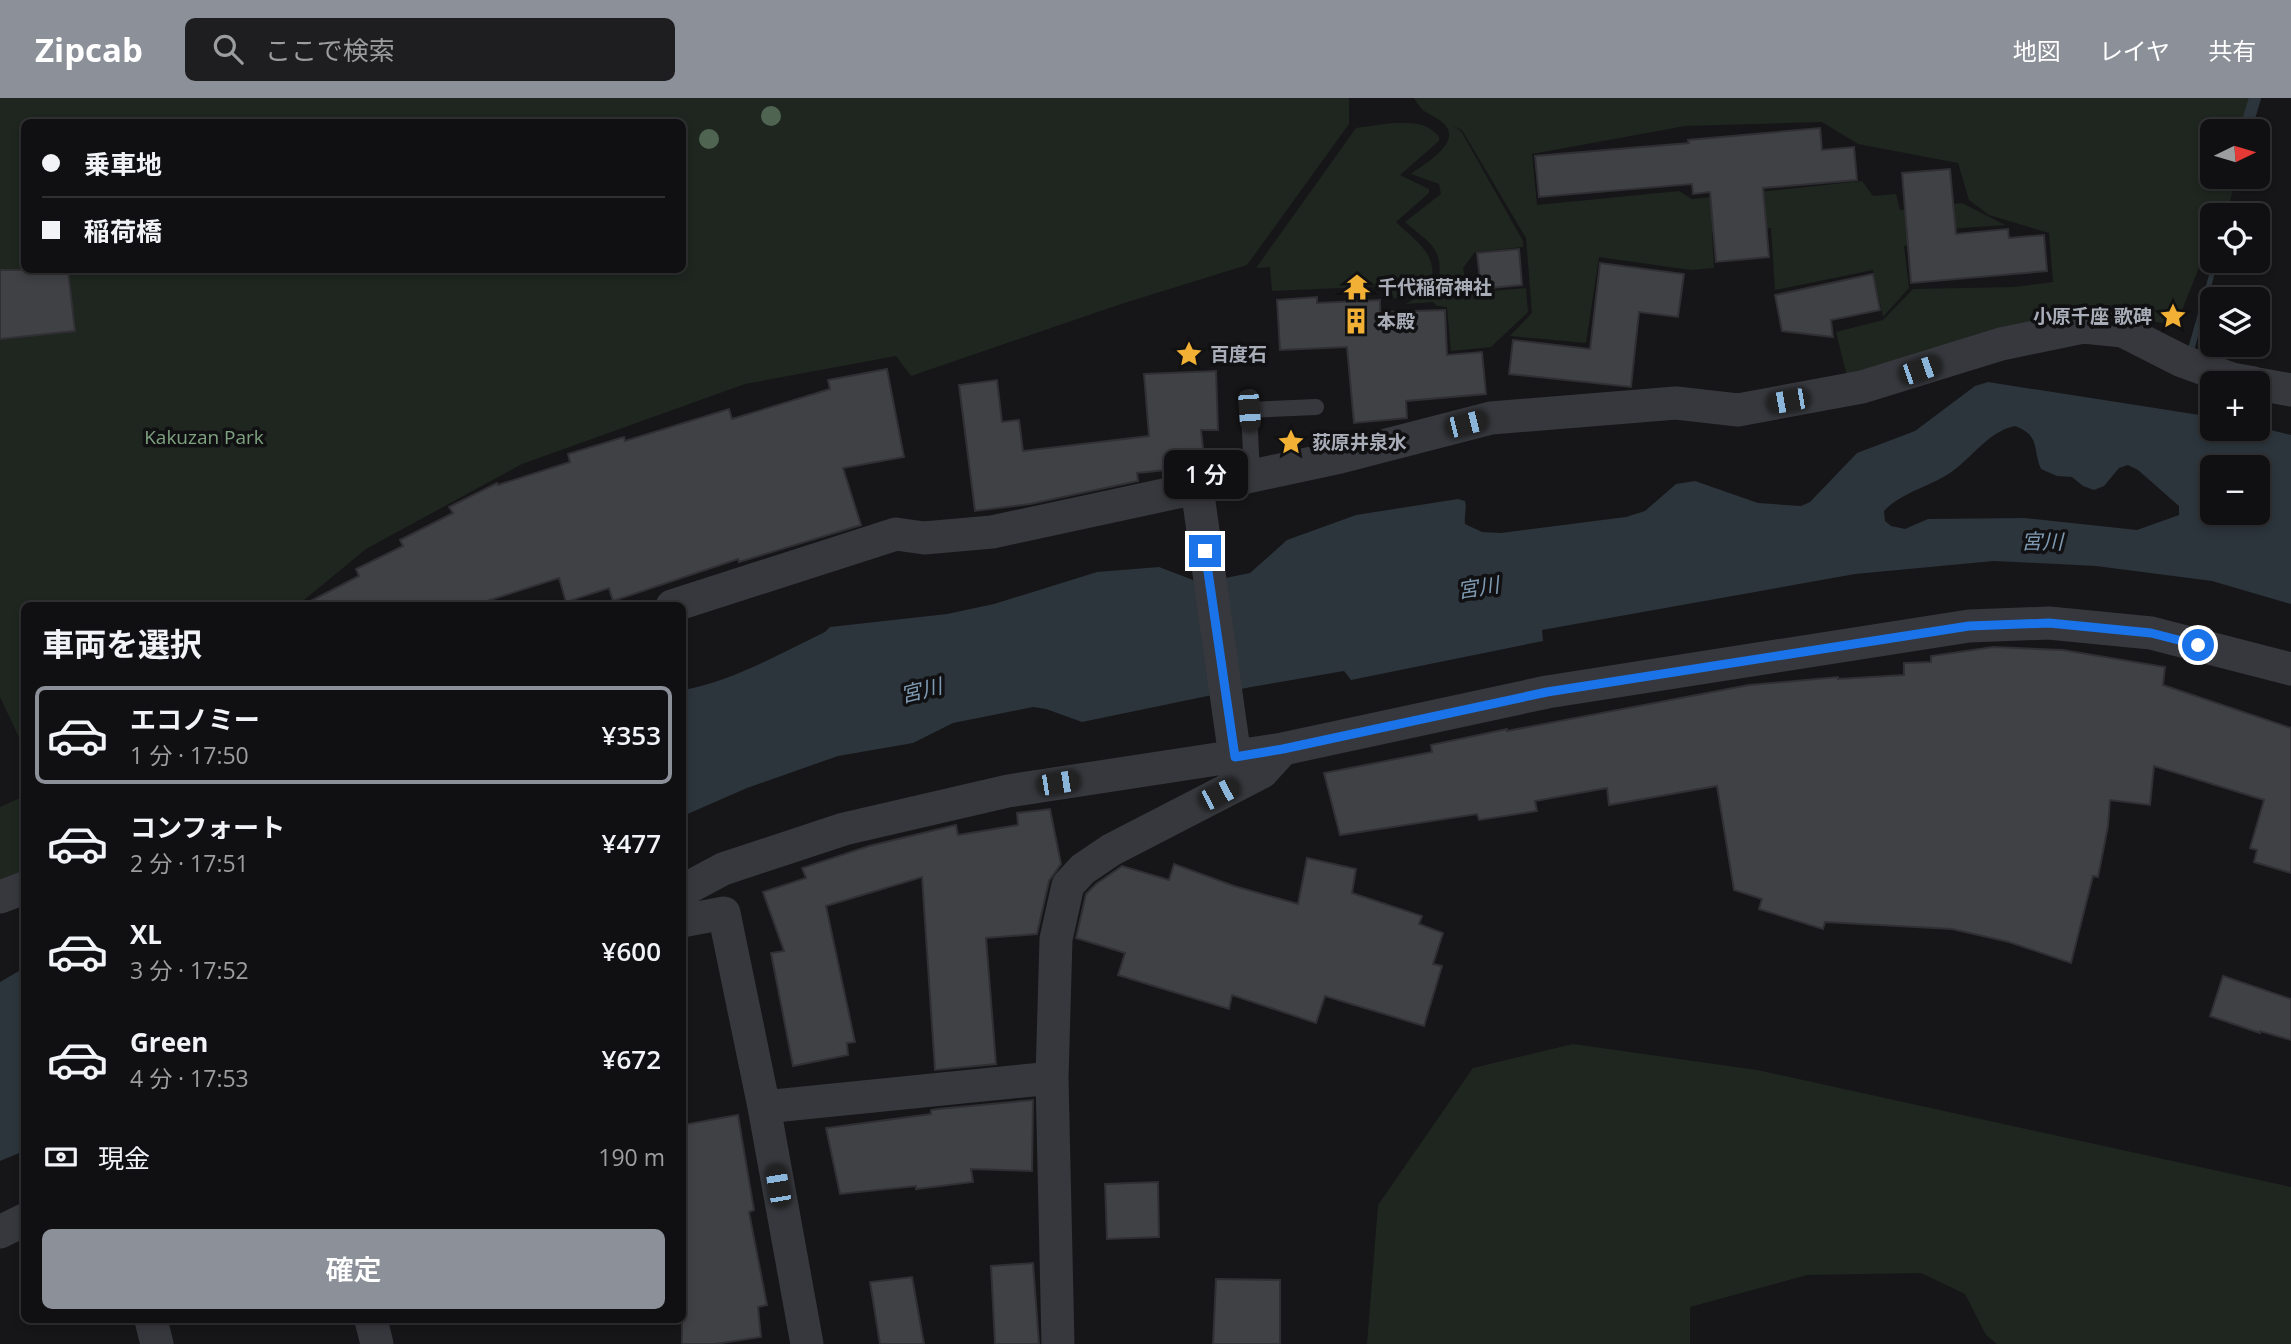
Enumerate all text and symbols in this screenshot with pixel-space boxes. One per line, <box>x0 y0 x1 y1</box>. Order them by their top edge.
search box <box>185 18 675 81</box>
text: Zipcab <box>35 27 143 72</box>
icon: search <box>209 30 247 68</box>
text: ここで検索 <box>265 32 395 68</box>
text: 地図 <box>2013 34 2061 67</box>
text: レイヤ <box>2099 34 2170 67</box>
text: 共有 <box>2208 34 2256 67</box>
north arrow <box>2200 119 2270 189</box>
map controls <box>2200 119 2270 525</box>
text: 乗車地 <box>84 146 162 182</box>
button: locate <box>2200 203 2270 273</box>
text: 稲荷橋 <box>84 213 162 249</box>
temple icon: 千代稲荷神社 <box>1342 272 1372 302</box>
place label: 千代稲荷神社 <box>1378 274 1492 300</box>
button: layers <box>2200 287 2270 357</box>
place icon: 小原千座 歌碑 <box>2158 301 2188 331</box>
place label: 小原千座 歌碑 <box>2033 303 2152 329</box>
building icon: 本殿 <box>1341 306 1371 336</box>
place label: 本殿 <box>1377 308 1415 334</box>
place icon: 百度石 <box>1174 339 1204 369</box>
place label: 百度石 <box>1210 341 1267 367</box>
car <box>1897 353 1944 387</box>
button: + <box>2200 371 2270 441</box>
car <box>1766 387 1811 415</box>
car <box>1238 388 1261 432</box>
car <box>1444 409 1489 439</box>
park label: Kakuzan Park <box>144 424 264 450</box>
place icon: 荻原井泉水 <box>1276 427 1306 457</box>
place label: 荻原井泉水 <box>1312 429 1407 455</box>
callout: 1 分 <box>1163 449 1247 498</box>
button: − <box>2200 455 2270 525</box>
text: 1 分 <box>1185 458 1227 490</box>
water label: 宮川 <box>2021 527 2065 555</box>
route end <box>1189 535 1221 567</box>
water label: 宮川 <box>1455 570 1503 604</box>
text: 車両を選択 <box>42 622 202 665</box>
route start <box>2182 629 2214 661</box>
water label: 宮川 <box>897 671 947 709</box>
text: エコノミー <box>130 701 260 737</box>
icon: car <box>46 704 109 767</box>
text: ¥353 <box>602 717 661 753</box>
text: 1 分 · 17:50 <box>130 739 249 771</box>
car <box>1036 769 1081 797</box>
car <box>1196 775 1243 813</box>
text: コンフォート <box>130 809 285 845</box>
icon: car <box>46 812 109 875</box>
text: ¥477 <box>602 825 661 861</box>
text: 2 分 · 17:51 <box>130 847 249 879</box>
text: XL <box>130 916 162 952</box>
icon: car <box>46 920 109 983</box>
text: ¥600 <box>602 933 661 969</box>
text: 3 分 · 17:52 <box>130 954 249 986</box>
text: Green <box>130 1024 208 1060</box>
icon: car <box>46 1028 109 1091</box>
text: ¥672 <box>602 1041 661 1077</box>
text: 4 分 · 17:53 <box>130 1062 249 1094</box>
icon: cash <box>42 1138 80 1176</box>
text: 現金 <box>98 1140 150 1176</box>
text: 190 m <box>598 1141 665 1173</box>
car <box>765 1163 792 1209</box>
button: 確定 <box>42 1229 665 1309</box>

